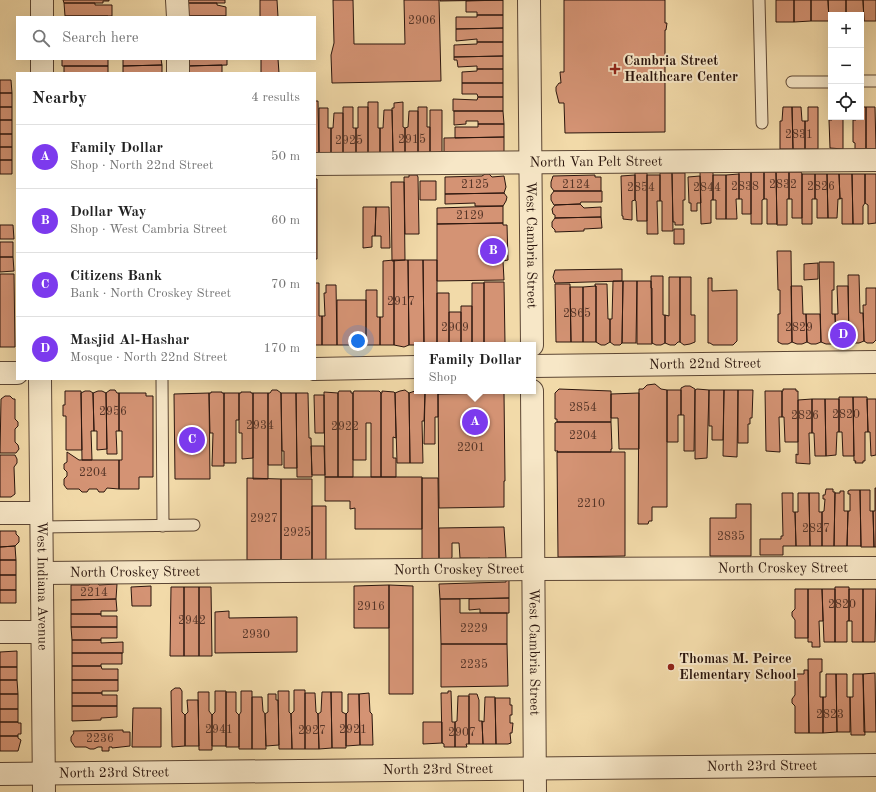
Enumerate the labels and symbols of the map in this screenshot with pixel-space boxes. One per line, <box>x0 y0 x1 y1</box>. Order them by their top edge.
house number: 2906 <box>408 15 436 27</box>
place label: Cambria Street Healthcare Center <box>624 54 738 84</box>
marker: Cambria Street Healthcare Center <box>609 63 621 75</box>
house number: 2831 <box>785 129 813 141</box>
house number: 2915 <box>398 133 426 146</box>
house number: 2925 <box>335 134 363 147</box>
street label: North Van Pelt Street <box>529 155 663 169</box>
house number: 2125 <box>461 178 489 191</box>
house number: 2124 <box>562 179 590 191</box>
house number: 2832 <box>769 179 797 191</box>
street label: West Cambria Street <box>524 181 539 309</box>
house number: 2854 <box>627 181 655 194</box>
house number: 2838 <box>731 181 759 193</box>
house number: 2826 <box>807 181 835 193</box>
house number: 2844 <box>693 182 721 194</box>
house number: 2129 <box>456 210 484 222</box>
pin: B <box>480 236 506 266</box>
house number: 2917 <box>387 296 415 308</box>
house number: 2865 <box>563 307 591 320</box>
pin: D <box>830 320 856 350</box>
house number: 2909 <box>441 322 469 334</box>
house number: 2829 <box>785 322 813 334</box>
your location <box>348 331 368 351</box>
street label: North 22nd Street <box>649 356 761 372</box>
house number: 2854 <box>569 401 597 414</box>
house number: 2956 <box>99 405 127 418</box>
pin: A <box>462 407 488 437</box>
house number: 2820 <box>832 409 860 421</box>
house number: 2826 <box>791 410 819 422</box>
house number: 2934 <box>246 420 274 432</box>
house number: 2922 <box>331 421 359 433</box>
pin: C <box>179 425 205 455</box>
house number: 2204 <box>569 430 597 442</box>
house number: 2201 <box>457 442 485 454</box>
house number: 2204 <box>79 467 107 479</box>
house number: 2210 <box>577 498 605 510</box>
house number: 2927 <box>250 513 278 525</box>
street label: West Indiana Avenue <box>34 521 50 651</box>
house number: 2827 <box>802 523 830 535</box>
house number: 2925 <box>283 526 311 539</box>
house number: 2835 <box>717 530 745 543</box>
street label: North Croskey Street <box>718 561 848 575</box>
street label: North Croskey Street <box>394 562 524 577</box>
street label: North Croskey Street <box>70 565 200 580</box>
house number: 2214 <box>80 587 108 599</box>
street label: West Cambria Street <box>526 588 541 716</box>
house number: 2820 <box>828 599 856 611</box>
house number: 2916 <box>357 601 385 613</box>
house number: 2942 <box>178 615 206 627</box>
house number: 2229 <box>460 623 488 635</box>
house number: 2930 <box>242 629 270 641</box>
place label: Thomas M. Peirce Elementary School <box>679 652 796 682</box>
house number: 2235 <box>460 658 488 671</box>
marker: Thomas M. Peirce Elementary School <box>666 662 676 672</box>
house number: 2823 <box>816 709 844 721</box>
house number: 2941 <box>205 724 233 736</box>
house number: 2921 <box>339 724 367 736</box>
house number: 2927 <box>298 725 326 737</box>
house number: 2907 <box>448 727 476 739</box>
house number: 2236 <box>86 733 114 745</box>
street label: North 23rd Street <box>707 759 817 774</box>
street label: North 23rd Street <box>383 762 493 777</box>
street label: North 23rd Street <box>59 765 169 780</box>

